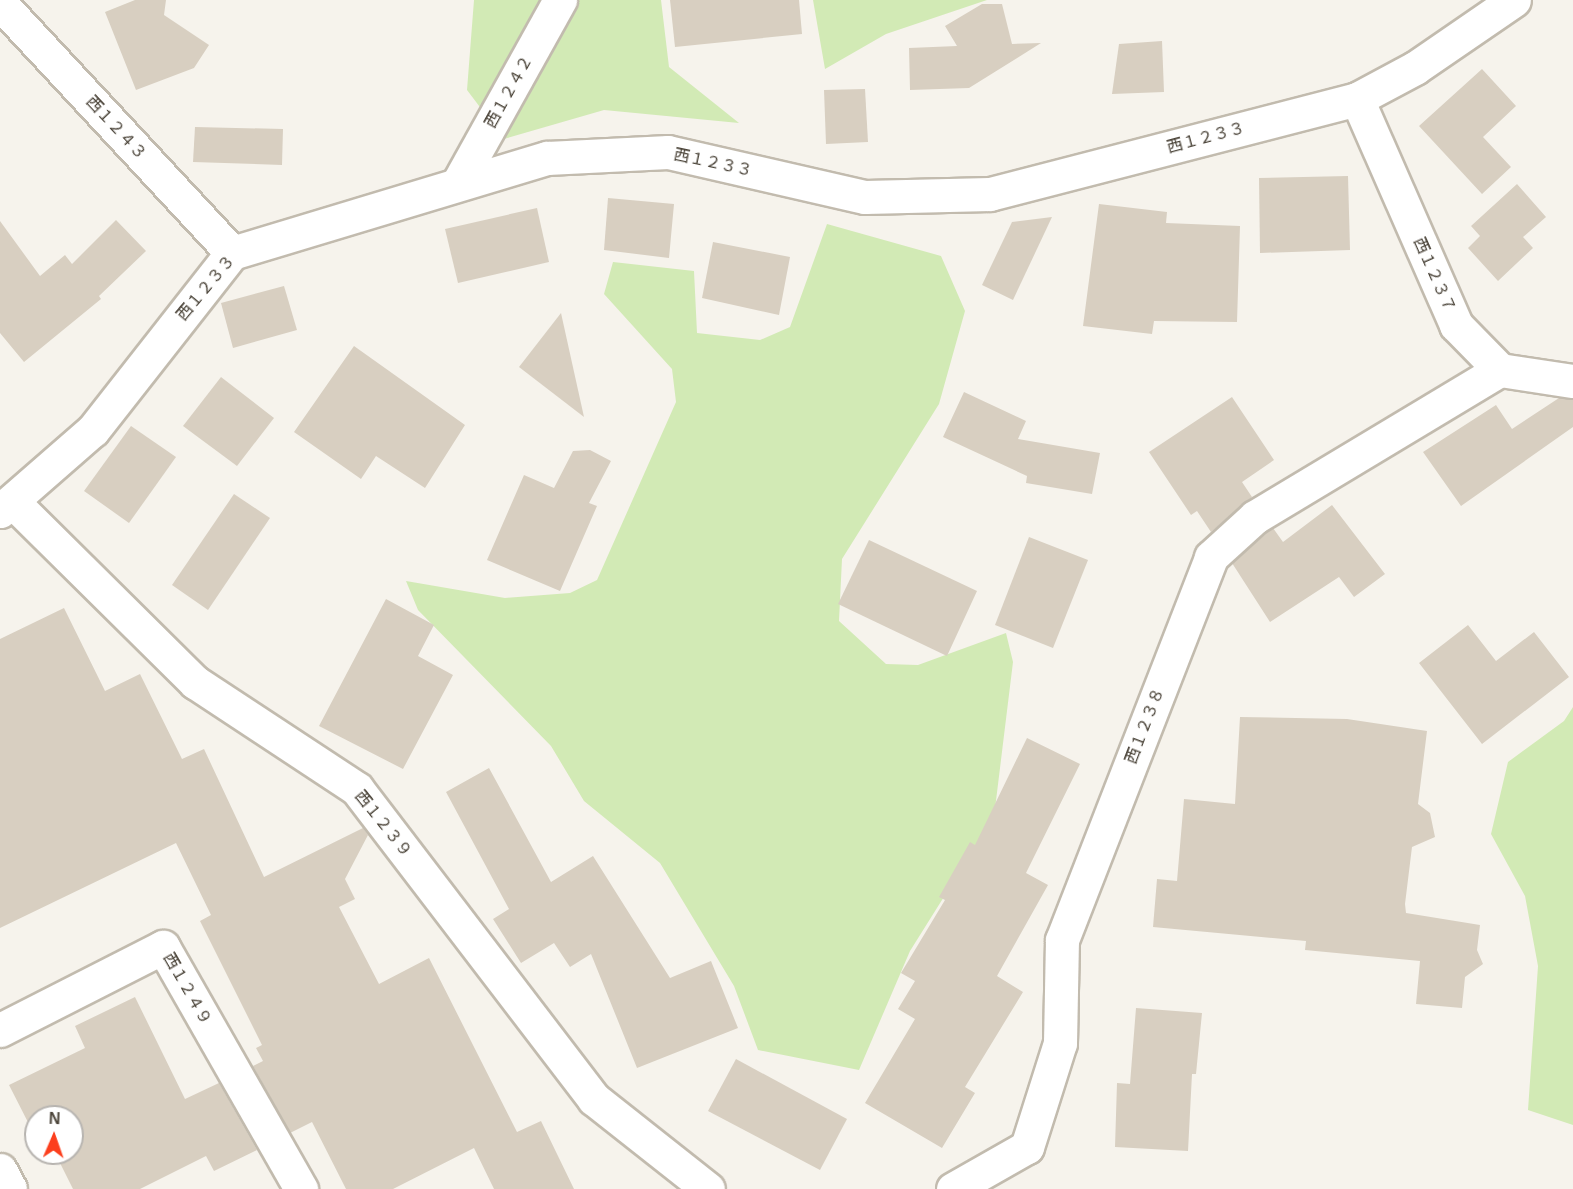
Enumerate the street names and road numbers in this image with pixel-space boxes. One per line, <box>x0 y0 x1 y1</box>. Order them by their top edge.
street label: 西１２４２ <box>481 52 537 132</box>
street label: 西１２４３ <box>82 92 150 164</box>
street label: 西１２３３ <box>1165 118 1247 158</box>
street label: 西１２３３ <box>672 145 754 181</box>
street label: 西１２３７ <box>1409 235 1459 315</box>
street label: 西１２３３ <box>173 251 239 325</box>
street label: 西１２３８ <box>1122 685 1168 767</box>
street label: 西１２３９ <box>350 787 416 861</box>
street label: 西１２４９ <box>159 950 215 1028</box>

